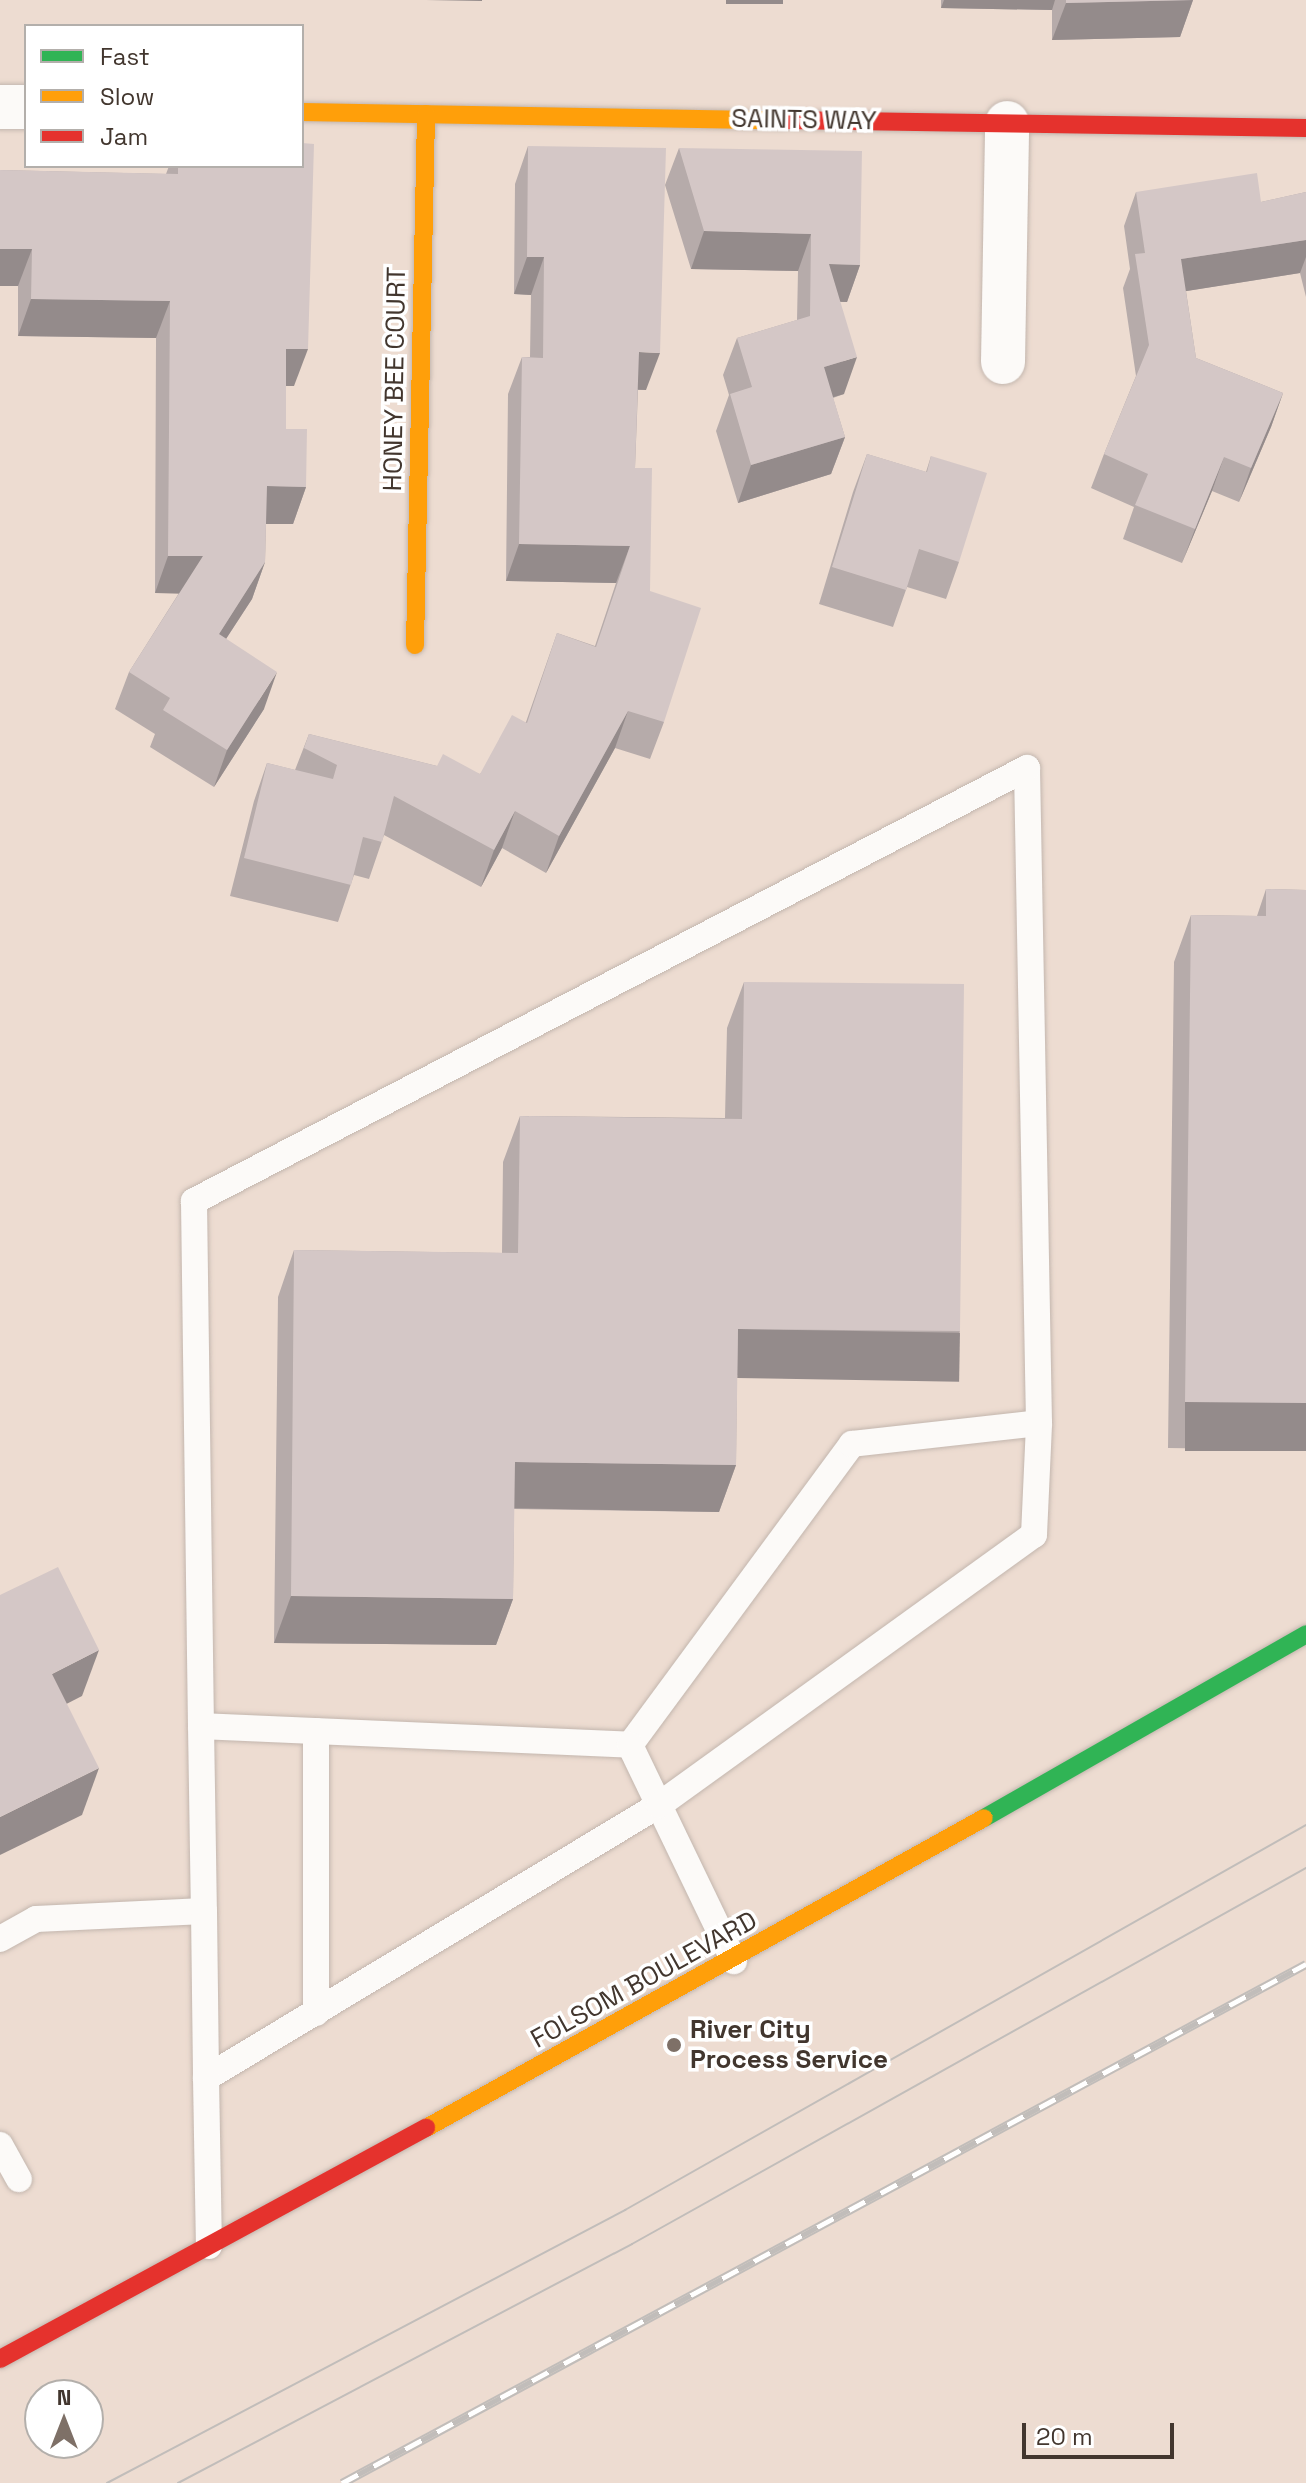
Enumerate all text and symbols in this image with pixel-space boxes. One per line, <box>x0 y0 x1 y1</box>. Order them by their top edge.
legend <box>24 24 304 168</box>
text: Fast <box>100 41 150 72</box>
text: Slow <box>100 81 154 112</box>
street label: SAINTS WAY <box>731 103 877 137</box>
text: Jam <box>100 121 148 152</box>
street label: HONEY BEE COURT <box>377 266 413 492</box>
street label: FOLSOM BOULEVARD <box>526 1905 762 2055</box>
place label: River City Process Service <box>690 2014 888 2076</box>
marker: River City Process Service <box>665 2036 683 2054</box>
north arrow <box>24 2379 104 2459</box>
text: N <box>57 2383 71 2411</box>
scale bar <box>1026 2407 1178 2457</box>
text: 20 m <box>1036 2421 1093 2452</box>

